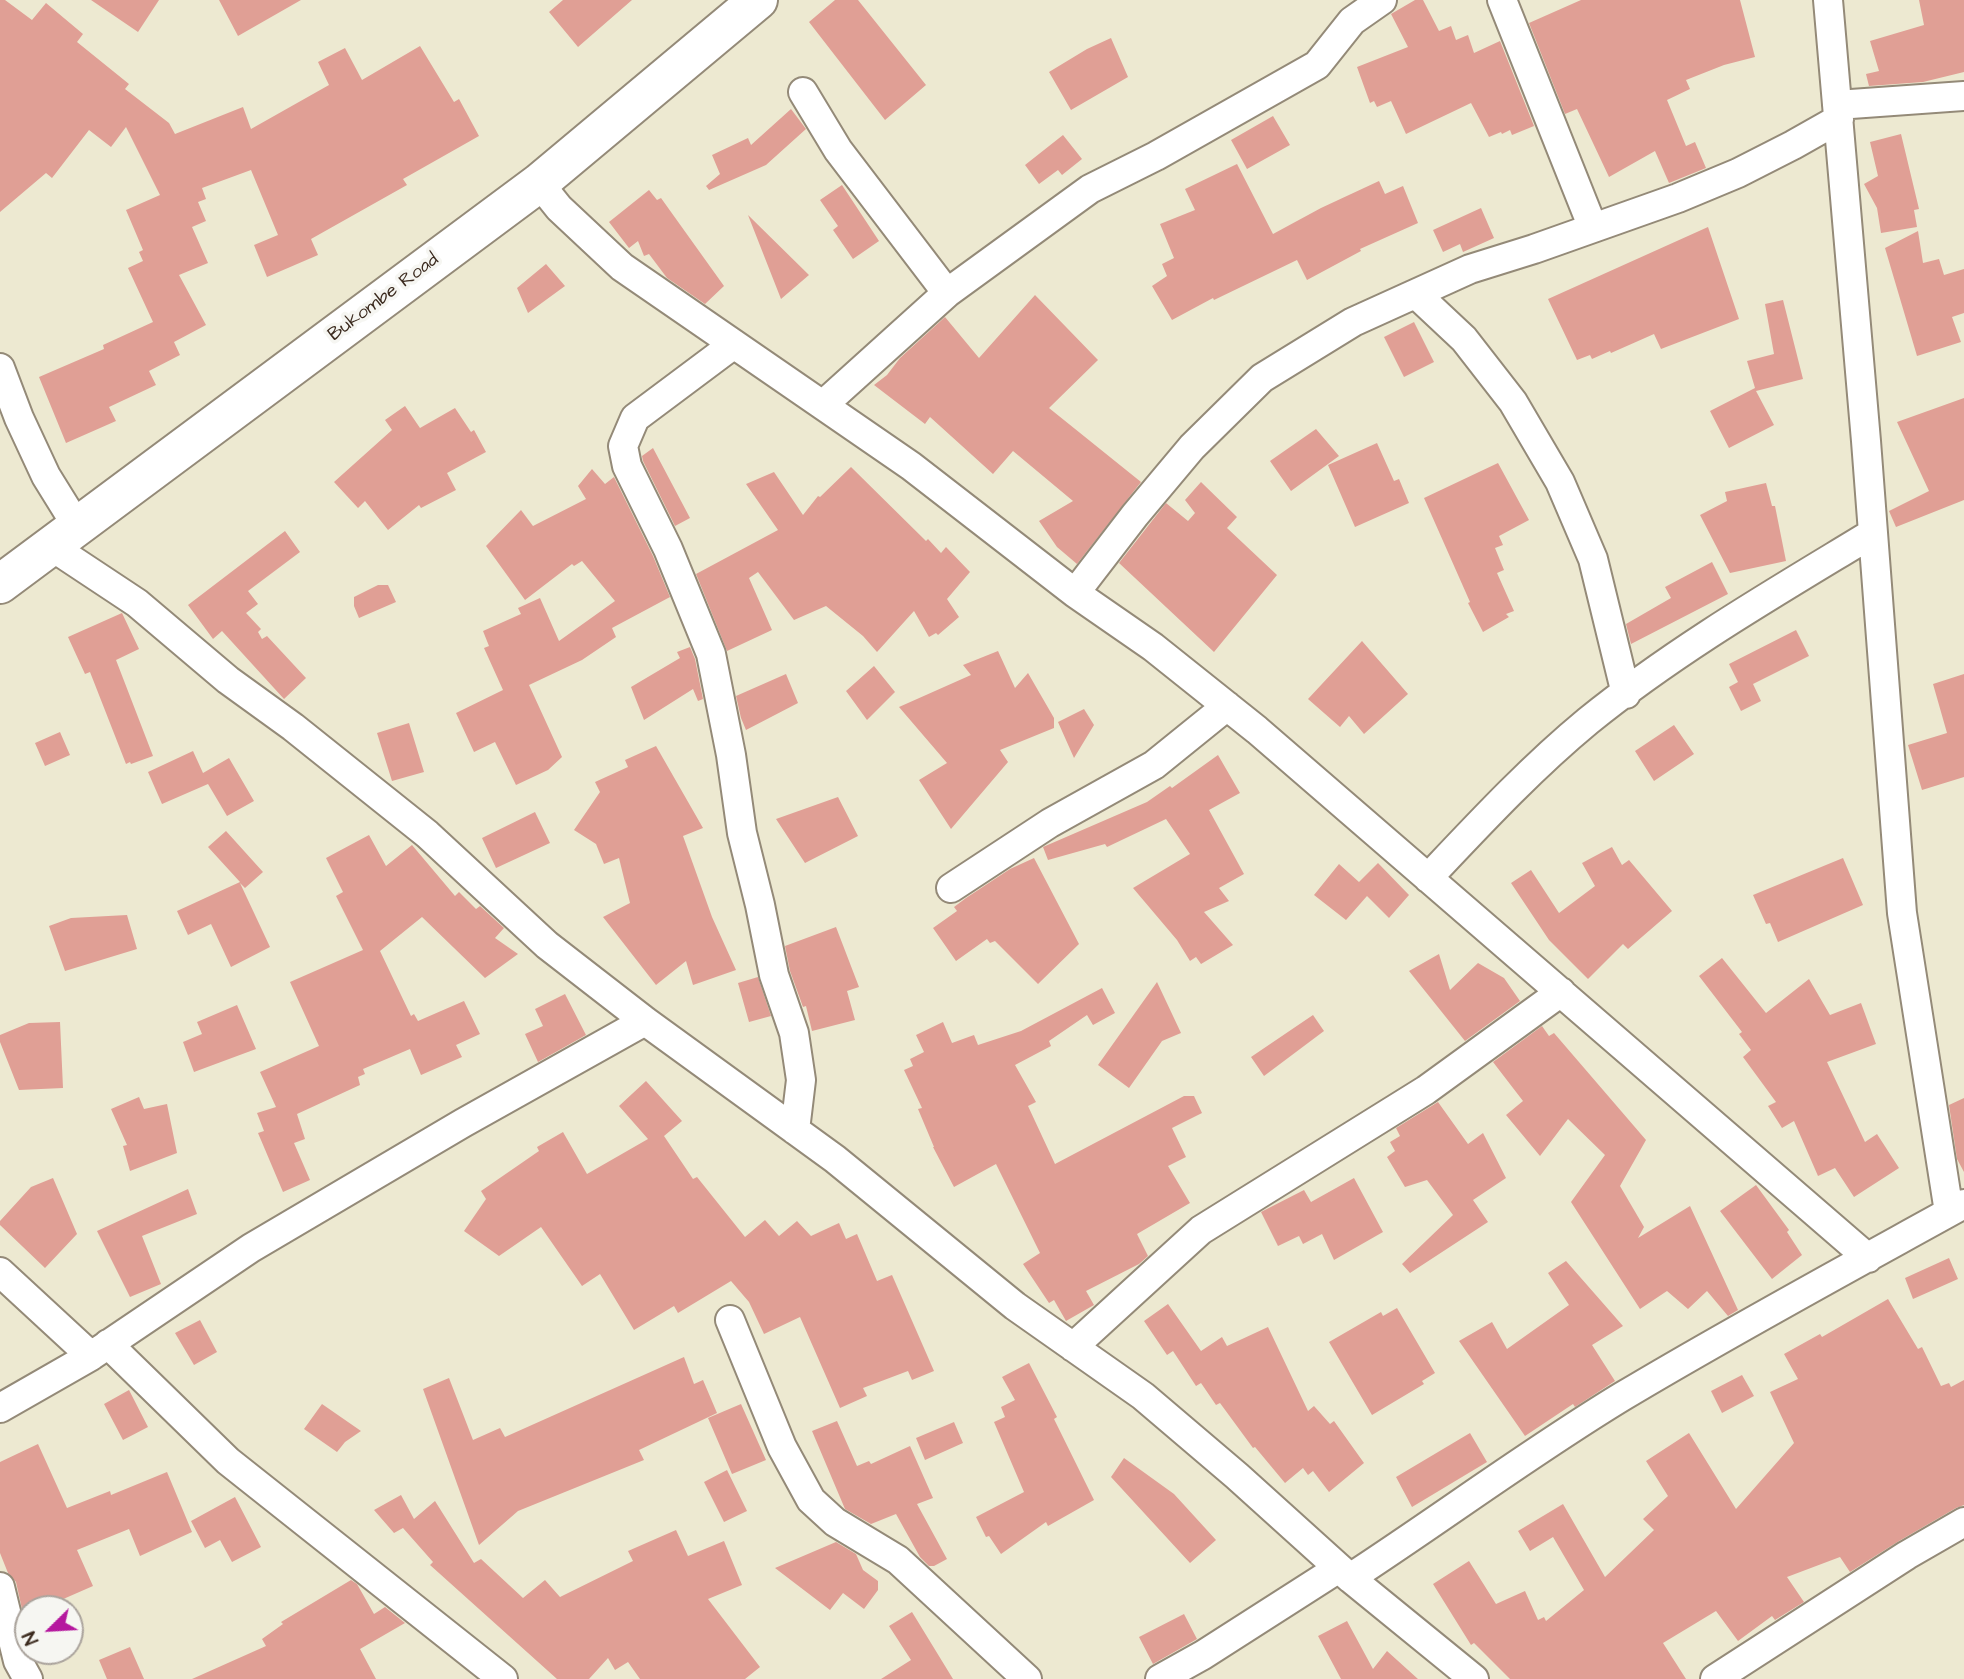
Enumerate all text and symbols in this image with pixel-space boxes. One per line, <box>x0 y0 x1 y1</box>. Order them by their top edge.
street label: Bukombe Road <box>324 249 444 347</box>
north arrow <box>14 1595 84 1665</box>
text: N <box>16 1627 46 1649</box>

